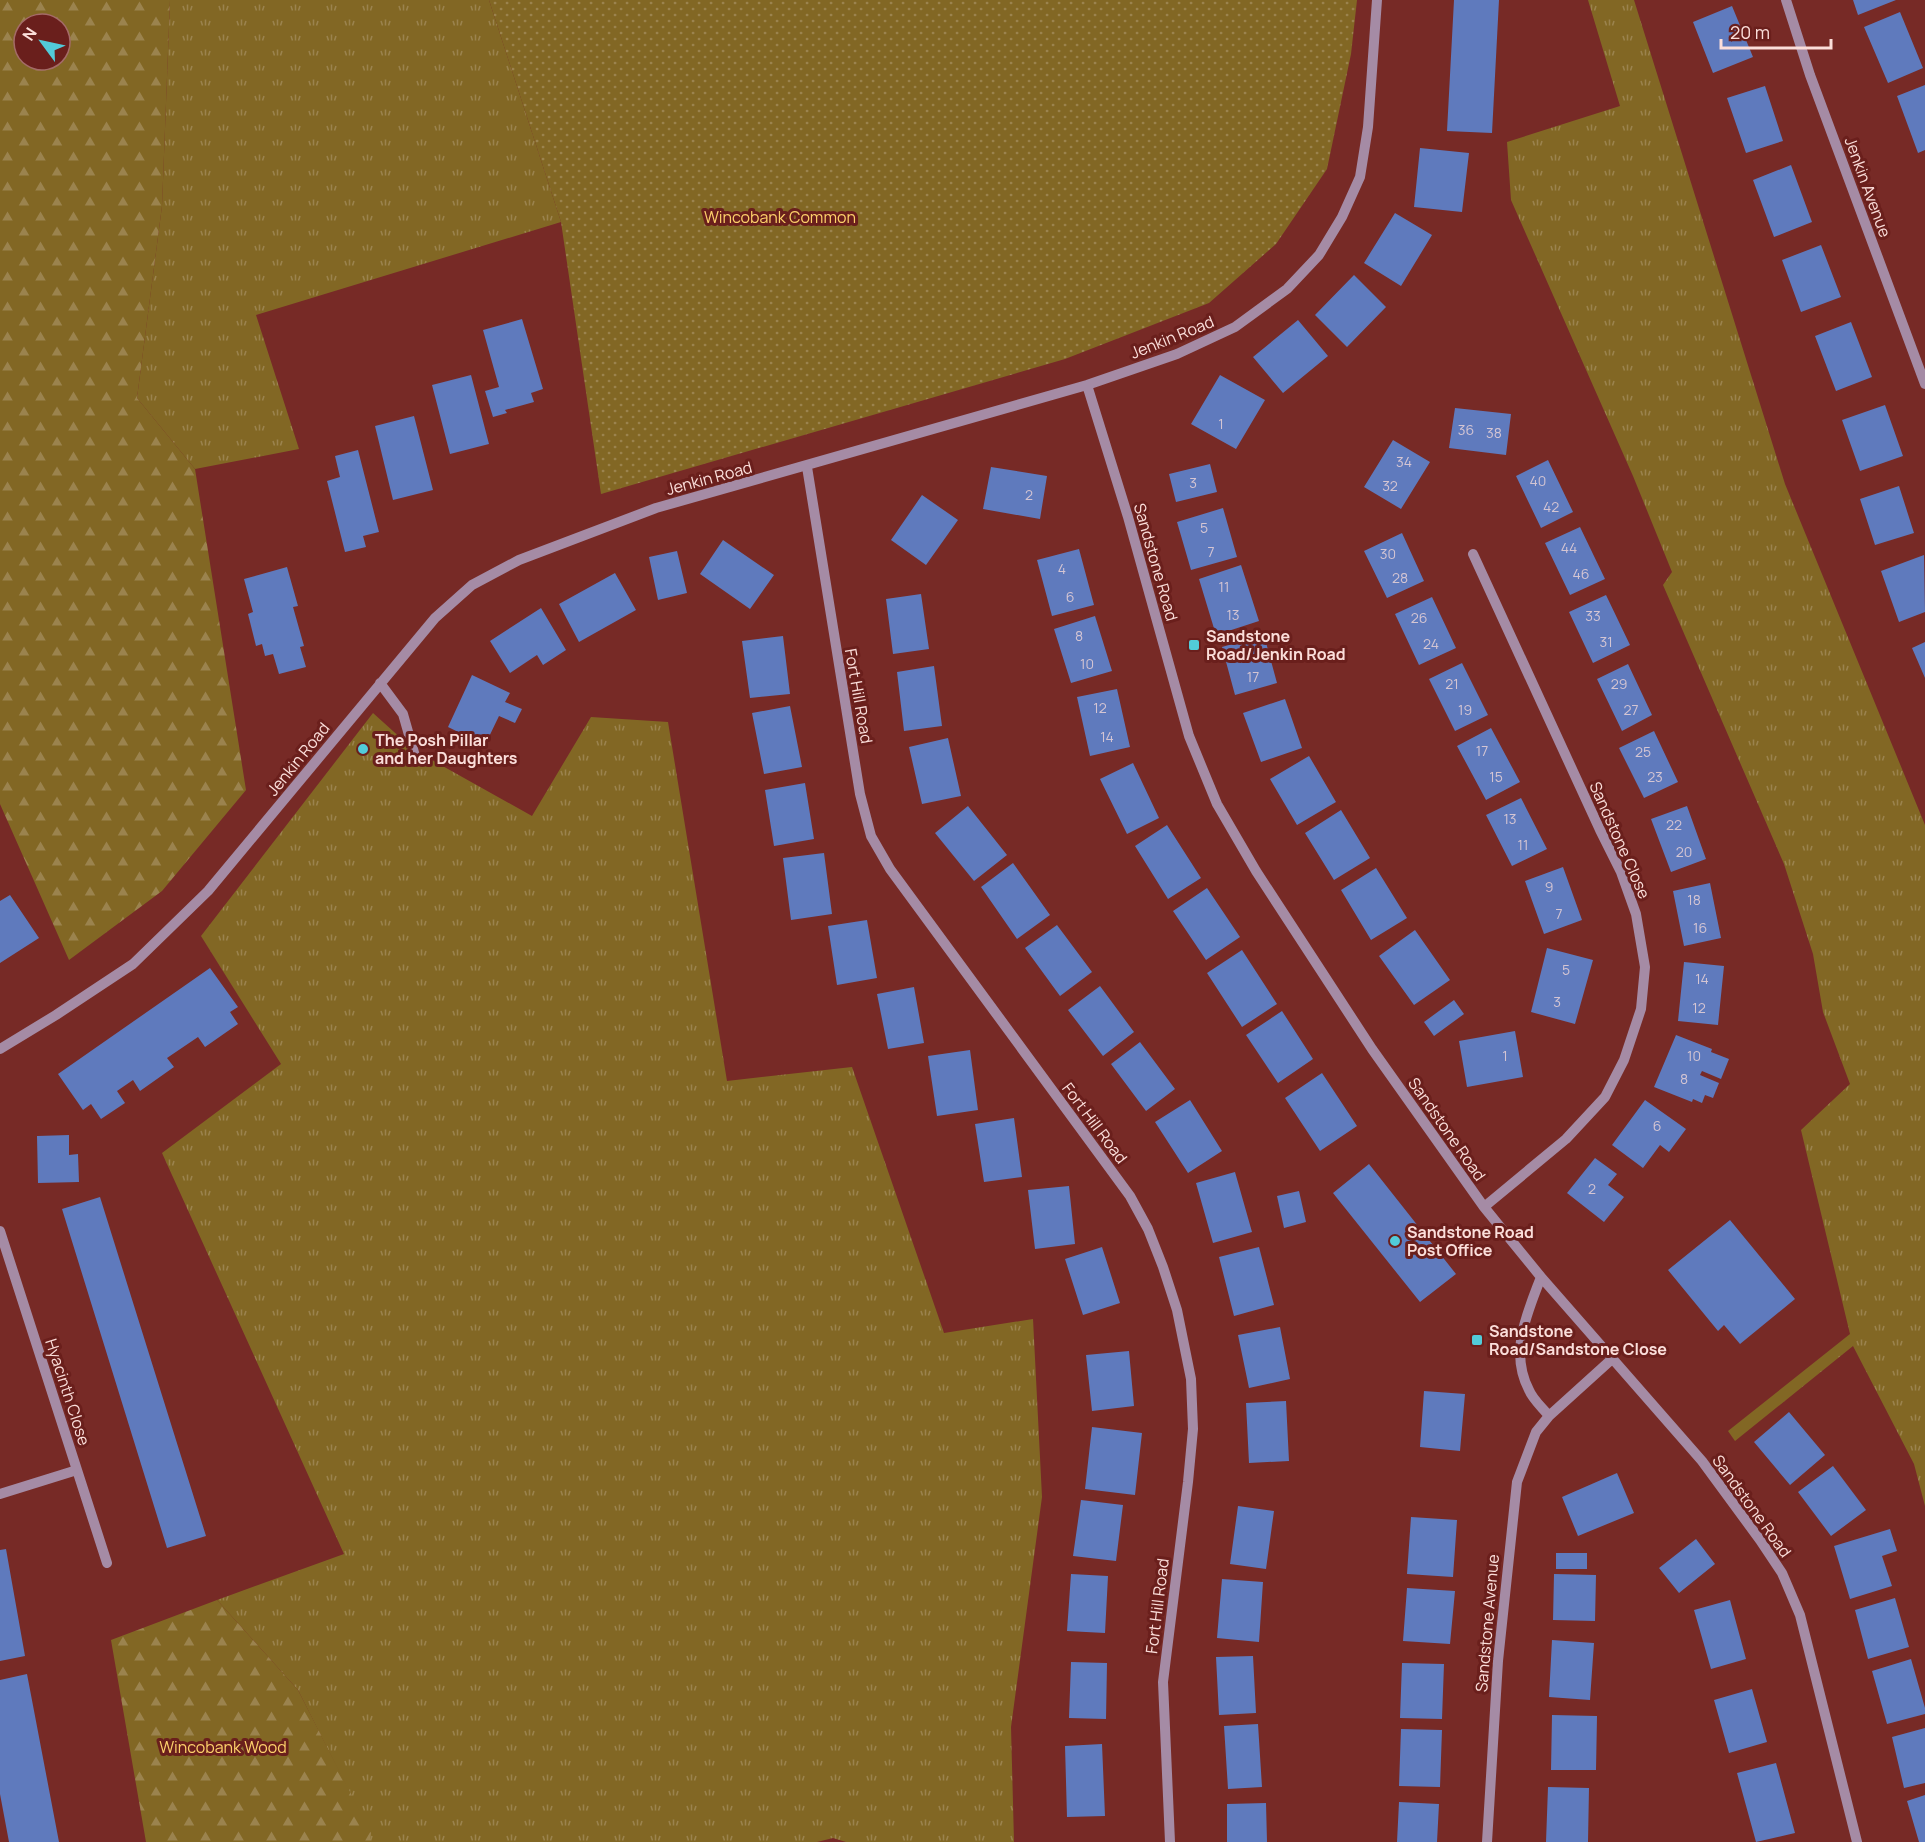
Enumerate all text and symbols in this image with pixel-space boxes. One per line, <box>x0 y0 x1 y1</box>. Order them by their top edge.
north arrow <box>12 12 72 72</box>
scale bar <box>1721 12 1830 50</box>
text: 20 m <box>1730 20 1770 44</box>
text: N <box>17 23 42 45</box>
street label: Jenkin Avenue <box>1840 134 1896 240</box>
park label: Wincobank Common <box>704 206 856 228</box>
street label: Jenkin Road <box>1127 310 1217 364</box>
house number: 1 <box>1218 414 1224 433</box>
house number: 36 <box>1458 420 1474 439</box>
house number: 38 <box>1486 423 1502 442</box>
house number: 34 <box>1396 452 1412 471</box>
street label: Jenkin Road <box>663 456 755 500</box>
house number: 40 <box>1530 471 1546 490</box>
house number: 3 <box>1189 473 1197 492</box>
house number: 32 <box>1382 476 1398 495</box>
house number: 2 <box>1025 485 1033 504</box>
house number: 42 <box>1543 497 1559 516</box>
street label: Sandstone Road <box>1129 501 1183 623</box>
house number: 5 <box>1200 518 1208 537</box>
house number: 44 <box>1561 538 1577 557</box>
house number: 7 <box>1207 542 1215 561</box>
house number: 30 <box>1380 544 1396 563</box>
house number: 4 <box>1058 559 1066 578</box>
house number: 46 <box>1573 564 1589 583</box>
house number: 28 <box>1392 568 1408 587</box>
house number: 11 <box>1219 577 1229 596</box>
house number: 6 <box>1066 587 1074 606</box>
house number: 13 <box>1226 605 1240 624</box>
house number: 33 <box>1585 606 1601 625</box>
house number: 26 <box>1411 608 1427 627</box>
place label: Sandstone Road/Jenkin Road <box>1206 625 1346 665</box>
house number: 8 <box>1075 626 1083 645</box>
house number: 31 <box>1599 632 1613 651</box>
house number: 24 <box>1423 634 1439 653</box>
marker: Sandstone Road/Jenkin Road <box>1187 638 1201 652</box>
street label: Fort Hill Road <box>840 647 878 745</box>
house number: 10 <box>1080 654 1094 673</box>
house number: 17 <box>1247 667 1259 686</box>
house number: 21 <box>1445 674 1459 693</box>
house number: 29 <box>1611 674 1627 693</box>
house number: 12 <box>1093 698 1107 717</box>
house number: 19 <box>1458 700 1472 719</box>
house number: 27 <box>1623 700 1639 719</box>
street label: Jenkin Road <box>262 718 334 800</box>
house number: 14 <box>1100 727 1114 746</box>
place label: The Posh Pillar and her Daughters <box>375 729 518 769</box>
house number: 17 <box>1476 741 1488 760</box>
marker: The Posh Pillar and her Daughters <box>356 742 370 756</box>
house number: 25 <box>1635 742 1651 761</box>
house number: 15 <box>1489 767 1503 786</box>
house number: 23 <box>1647 767 1663 786</box>
street label: Sandstone Close <box>1584 778 1656 902</box>
house number: 13 <box>1503 809 1517 828</box>
house number: 22 <box>1666 815 1682 834</box>
house number: 11 <box>1518 835 1528 854</box>
house number: 20 <box>1676 842 1692 861</box>
house number: 9 <box>1545 877 1553 896</box>
house number: 18 <box>1687 890 1701 909</box>
house number: 7 <box>1555 904 1563 923</box>
house number: 16 <box>1693 918 1707 937</box>
house number: 5 <box>1562 960 1570 979</box>
house number: 14 <box>1695 969 1709 988</box>
house number: 3 <box>1553 992 1561 1011</box>
house number: 12 <box>1692 998 1706 1017</box>
house number: 1 <box>1502 1046 1508 1065</box>
house number: 10 <box>1687 1046 1701 1065</box>
house number: 8 <box>1680 1069 1688 1088</box>
street label: Sandstone Road <box>1403 1073 1491 1185</box>
street label: Fort Hill Road <box>1057 1078 1133 1168</box>
house number: 6 <box>1653 1116 1661 1135</box>
house number: 2 <box>1588 1179 1596 1198</box>
place label: Sandstone Road Post Office <box>1407 1221 1534 1261</box>
marker: Sandstone Road Post Office <box>1388 1234 1402 1248</box>
place label: Sandstone Road/Sandstone Close <box>1489 1320 1667 1360</box>
marker: Sandstone Road/Sandstone Close <box>1470 1333 1484 1347</box>
street label: Hyacinth Close <box>40 1336 96 1448</box>
street label: Sandstone Road <box>1707 1450 1797 1562</box>
street label: Sandstone Avenue <box>1470 1553 1504 1693</box>
street label: Fort Hill Road <box>1140 1557 1174 1655</box>
park label: Wincobank Wood <box>159 1736 287 1758</box>

